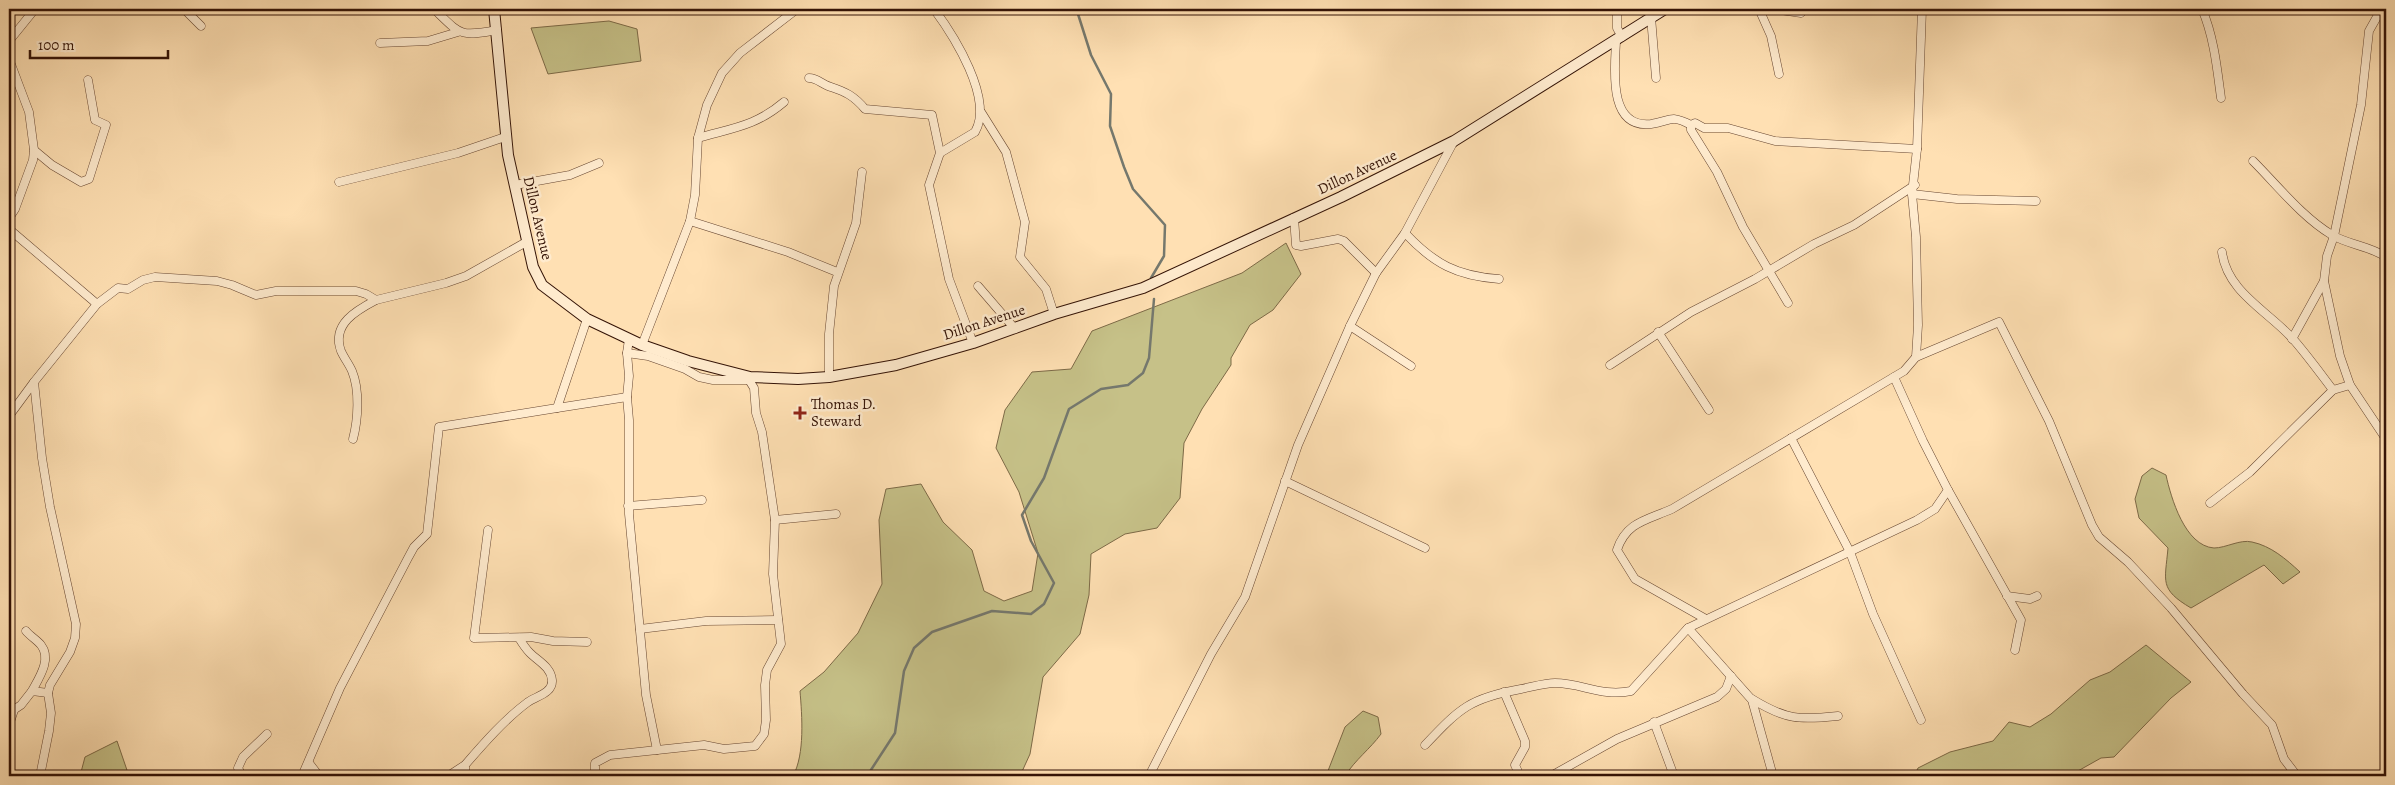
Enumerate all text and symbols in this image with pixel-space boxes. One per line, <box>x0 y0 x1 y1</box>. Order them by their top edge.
scale bar <box>30 28 168 60</box>
text: 100 m <box>38 35 75 55</box>
street label: Dillon Avenue <box>1314 145 1400 199</box>
street label: Dillon Avenue <box>519 174 557 262</box>
street label: Dillon Avenue <box>940 299 1028 345</box>
place label: Thomas D. Steward <box>811 394 876 431</box>
marker: Thomas D. Steward <box>793 406 807 420</box>

